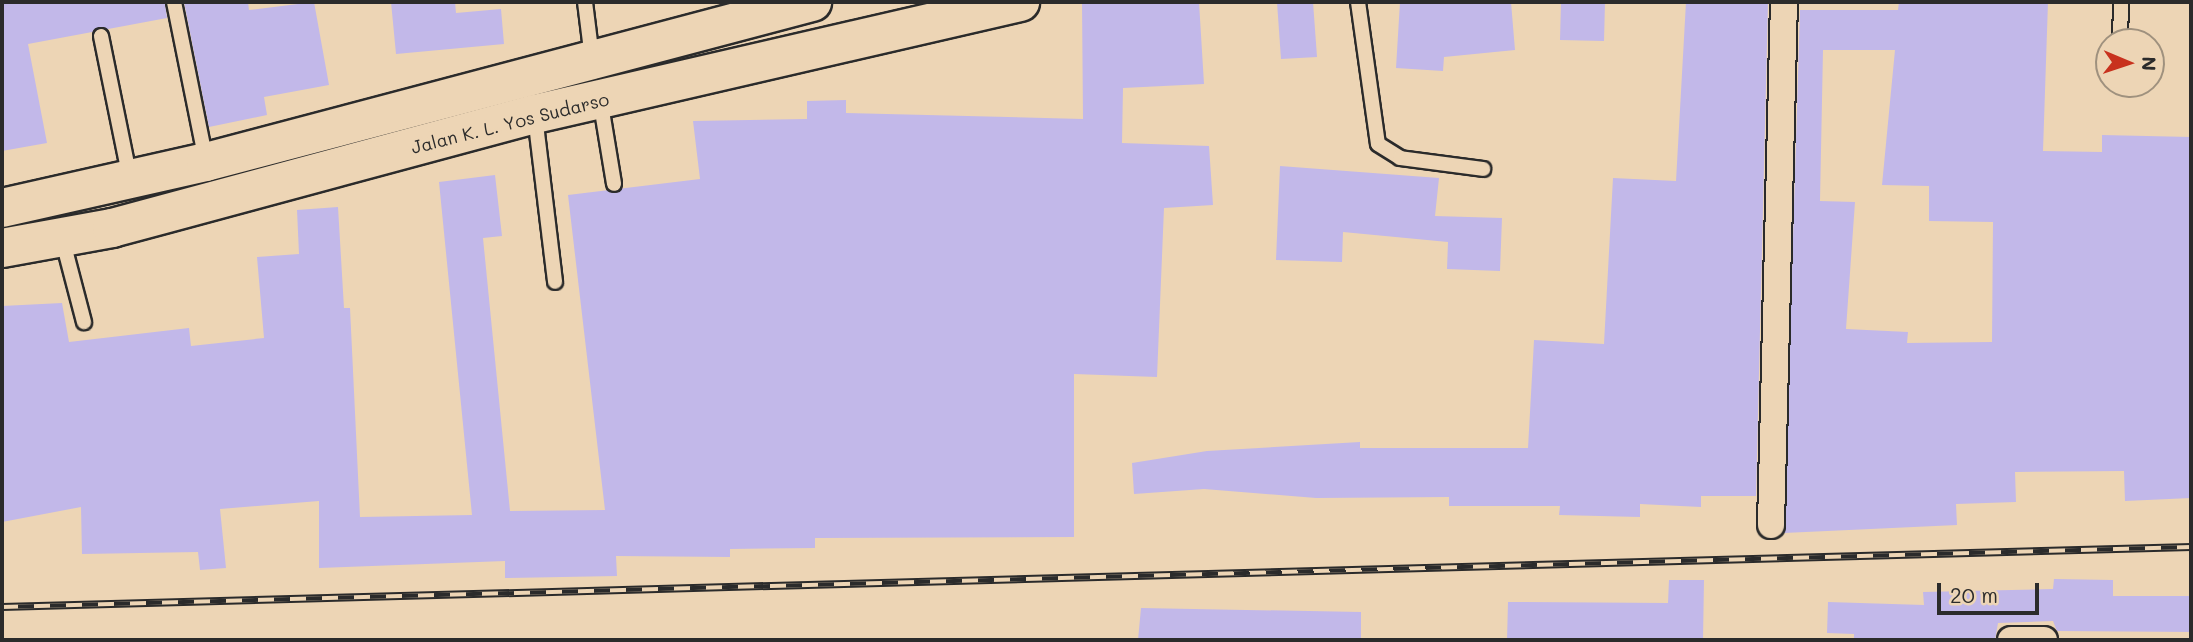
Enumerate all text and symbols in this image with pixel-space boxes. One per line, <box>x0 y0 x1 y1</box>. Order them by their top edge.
north arrow <box>2095 28 2165 98</box>
text: N <box>2137 56 2162 71</box>
street label: Jalan K. L. Yos Sudarso <box>409 88 611 158</box>
scale bar <box>1941 568 2042 612</box>
text: 20 m <box>1950 581 1998 608</box>

